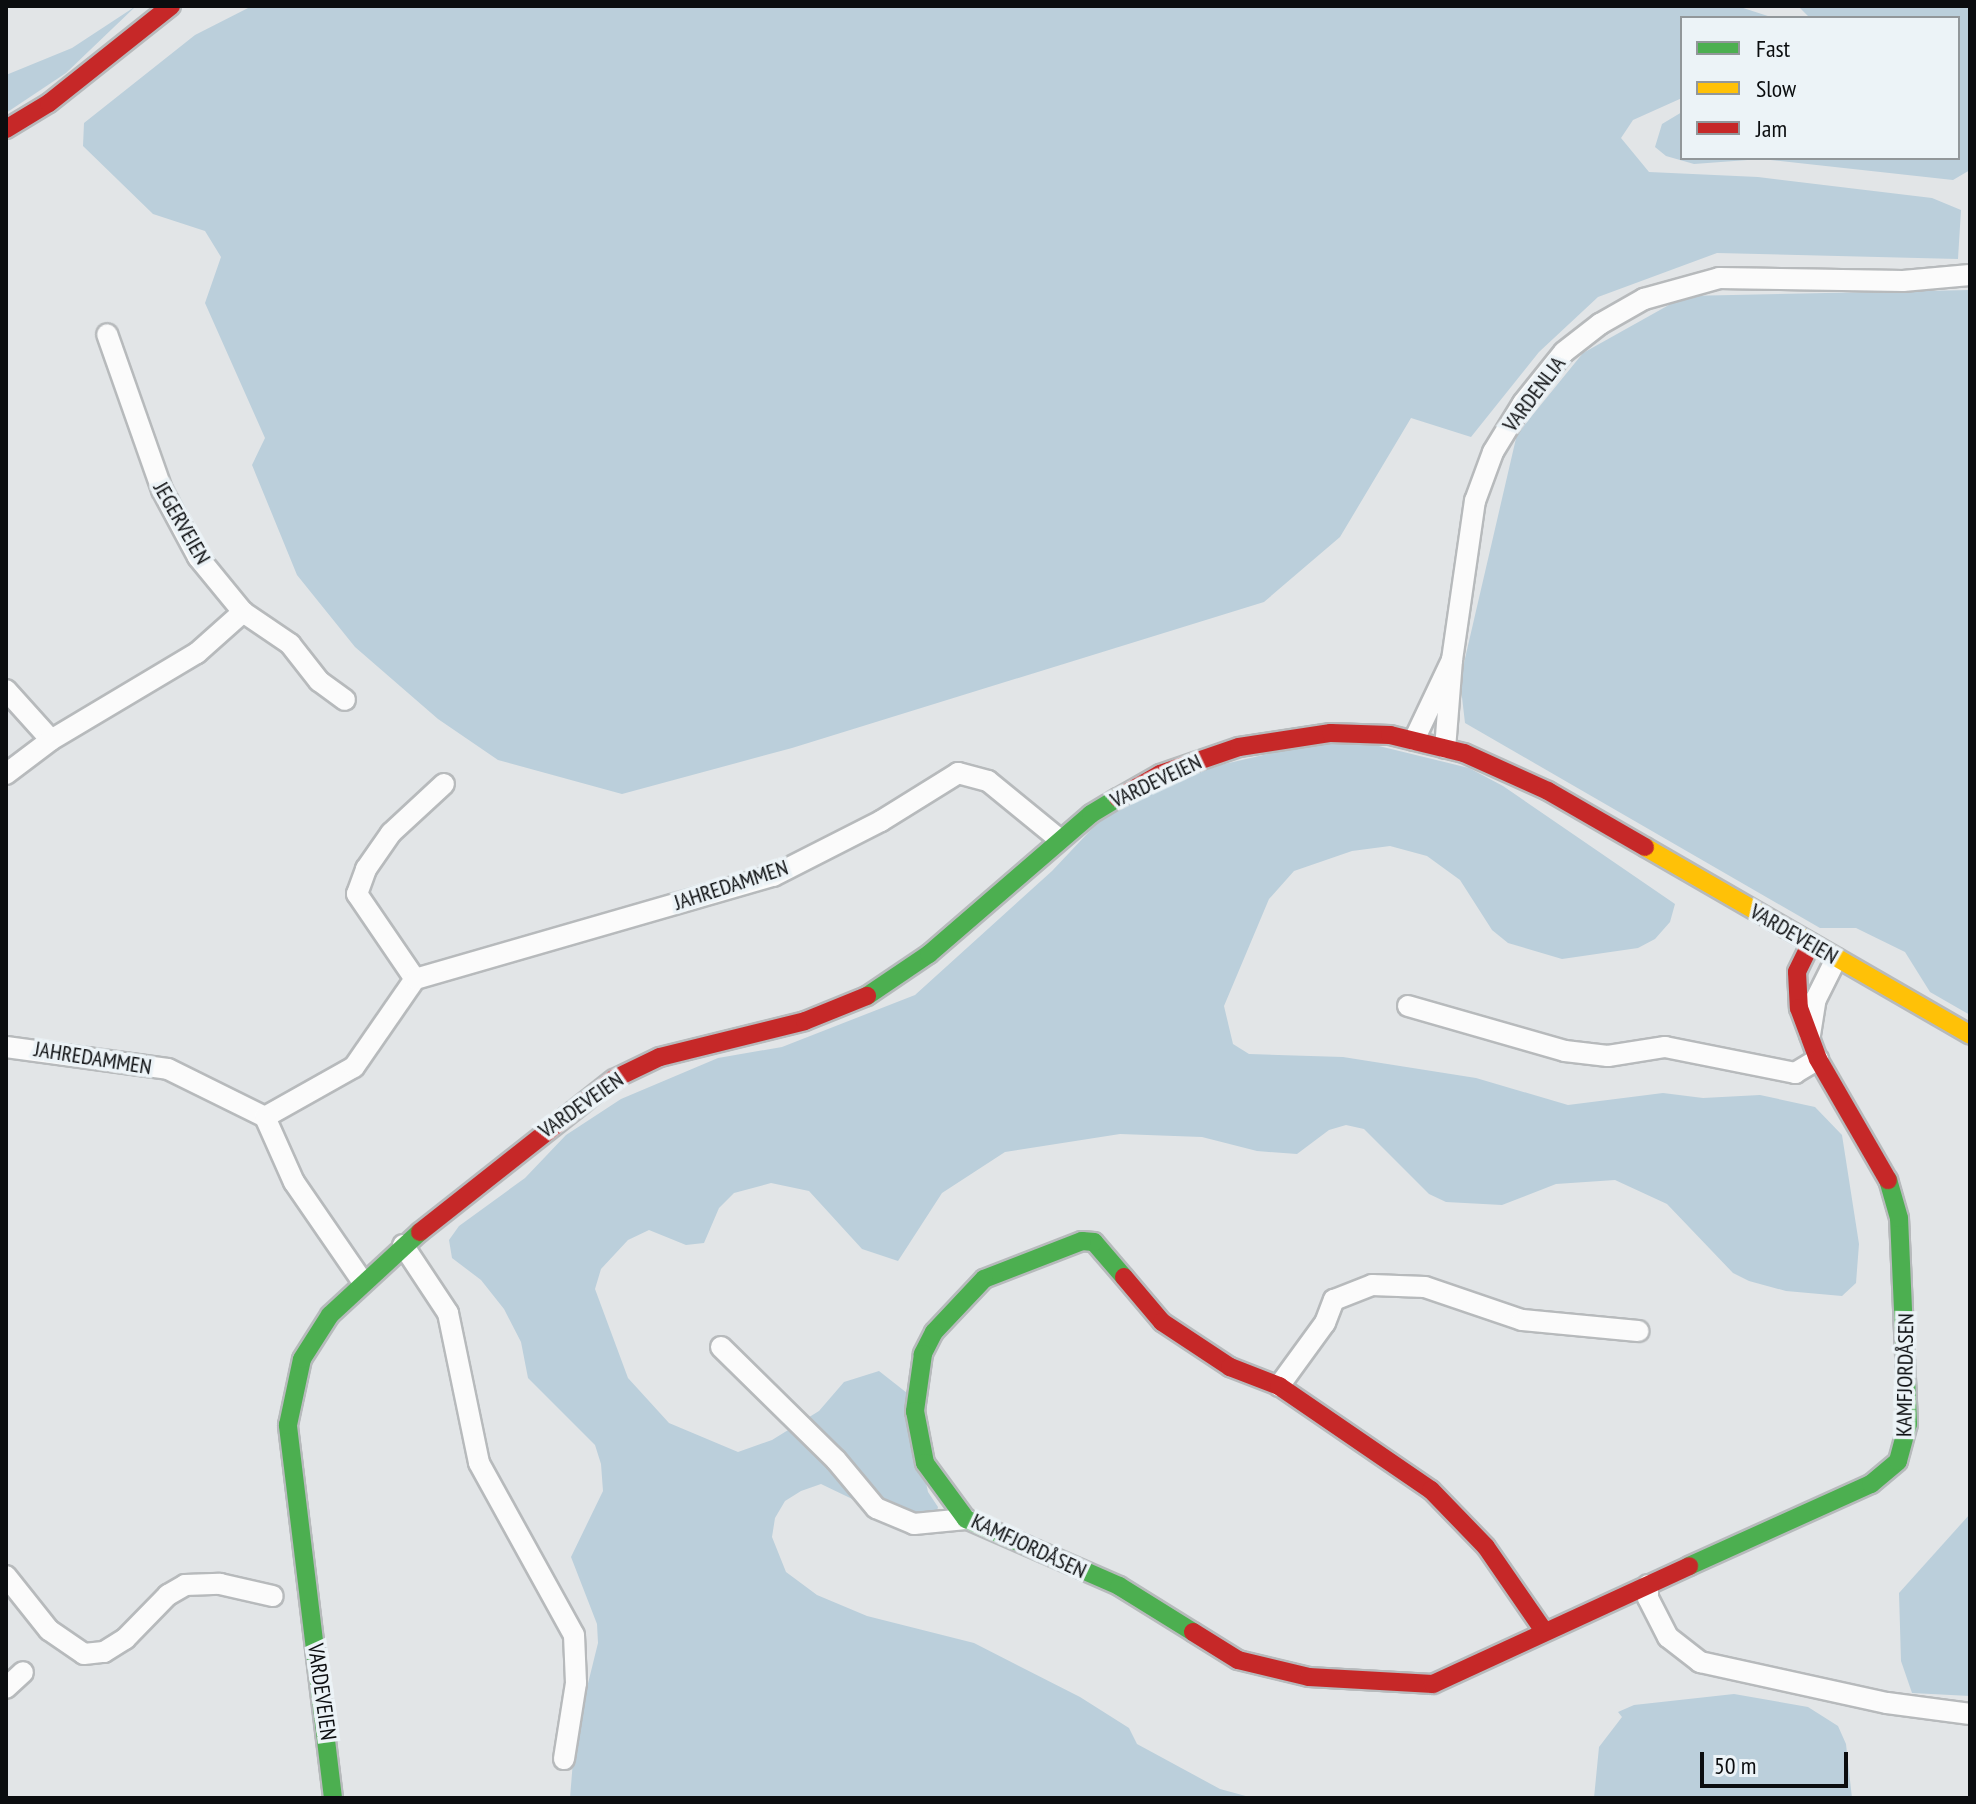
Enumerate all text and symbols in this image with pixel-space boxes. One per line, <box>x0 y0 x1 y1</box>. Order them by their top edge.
legend <box>1680 16 1960 160</box>
text: Fast <box>1756 33 1790 64</box>
text: Slow <box>1756 73 1796 104</box>
text: Jam <box>1756 113 1787 144</box>
street label: VARDENLIA <box>1497 351 1571 437</box>
street label: JEGERVEIEN <box>148 477 216 569</box>
street label: VARDEVEIEN <box>1106 748 1206 814</box>
street label: JAHREDAMMEN <box>671 854 791 916</box>
street label: VARDEVEIEN <box>1745 898 1843 970</box>
street label: JAHREDAMMEN <box>33 1036 153 1080</box>
street label: VARDEVEIEN <box>534 1066 628 1144</box>
street label: KAMFJORDÅSEN <box>1891 1313 1919 1437</box>
street label: KAMFJORDÅSEN <box>967 1508 1091 1584</box>
street label: VARDEVEIEN <box>302 1642 342 1742</box>
scale bar <box>1704 1736 1852 1786</box>
text: 50 m <box>1714 1750 1756 1781</box>

